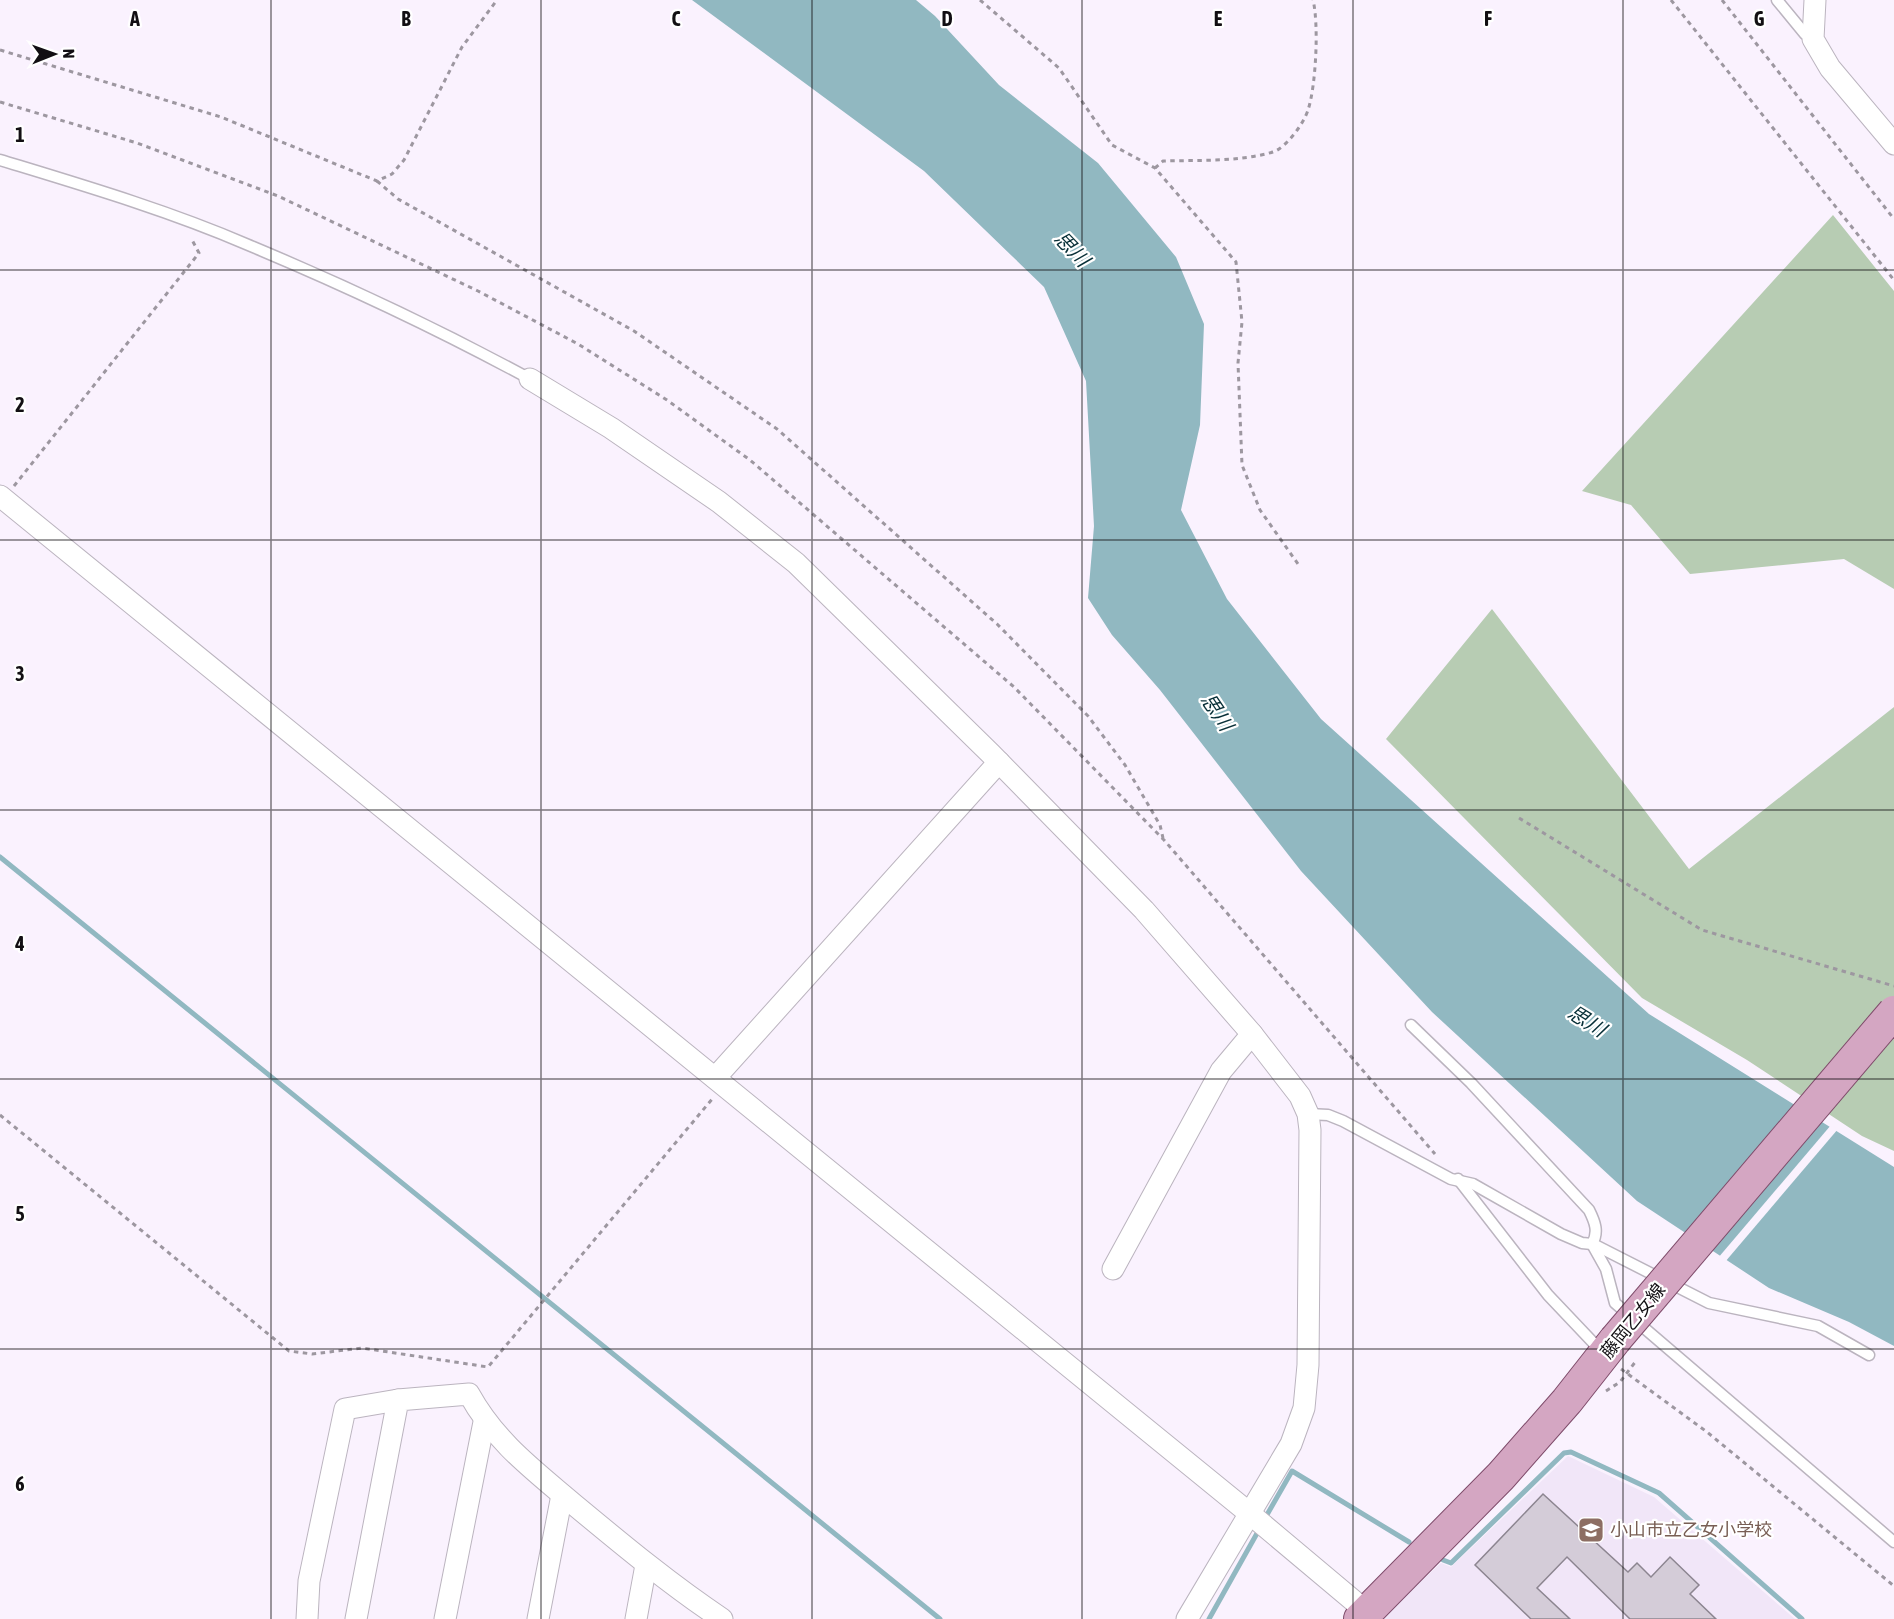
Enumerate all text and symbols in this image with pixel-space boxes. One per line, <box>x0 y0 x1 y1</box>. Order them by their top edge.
text: A <box>129 7 140 30</box>
text: B <box>401 7 411 30</box>
text: C <box>672 7 681 30</box>
text: D <box>941 7 953 30</box>
text: E <box>1214 7 1223 30</box>
text: F <box>1484 7 1492 30</box>
text: G <box>1754 7 1765 30</box>
north arrow <box>24 24 84 84</box>
text: N <box>60 49 78 59</box>
text: 1 <box>15 123 25 146</box>
water label: 思川 <box>1050 226 1096 272</box>
text: 2 <box>15 393 25 416</box>
text: 3 <box>15 662 25 685</box>
water label: 思川 <box>1197 689 1239 736</box>
text: 4 <box>14 932 25 955</box>
water label: 思川 <box>1564 1000 1612 1042</box>
text: 5 <box>15 1202 25 1225</box>
street label: 藤岡乙女線 <box>1596 1279 1669 1362</box>
text: 6 <box>15 1472 25 1495</box>
school or university icon: 小山市立乙女小学校 <box>1576 1515 1606 1545</box>
place label: 小山市立乙女小学校 <box>1610 1519 1772 1540</box>

